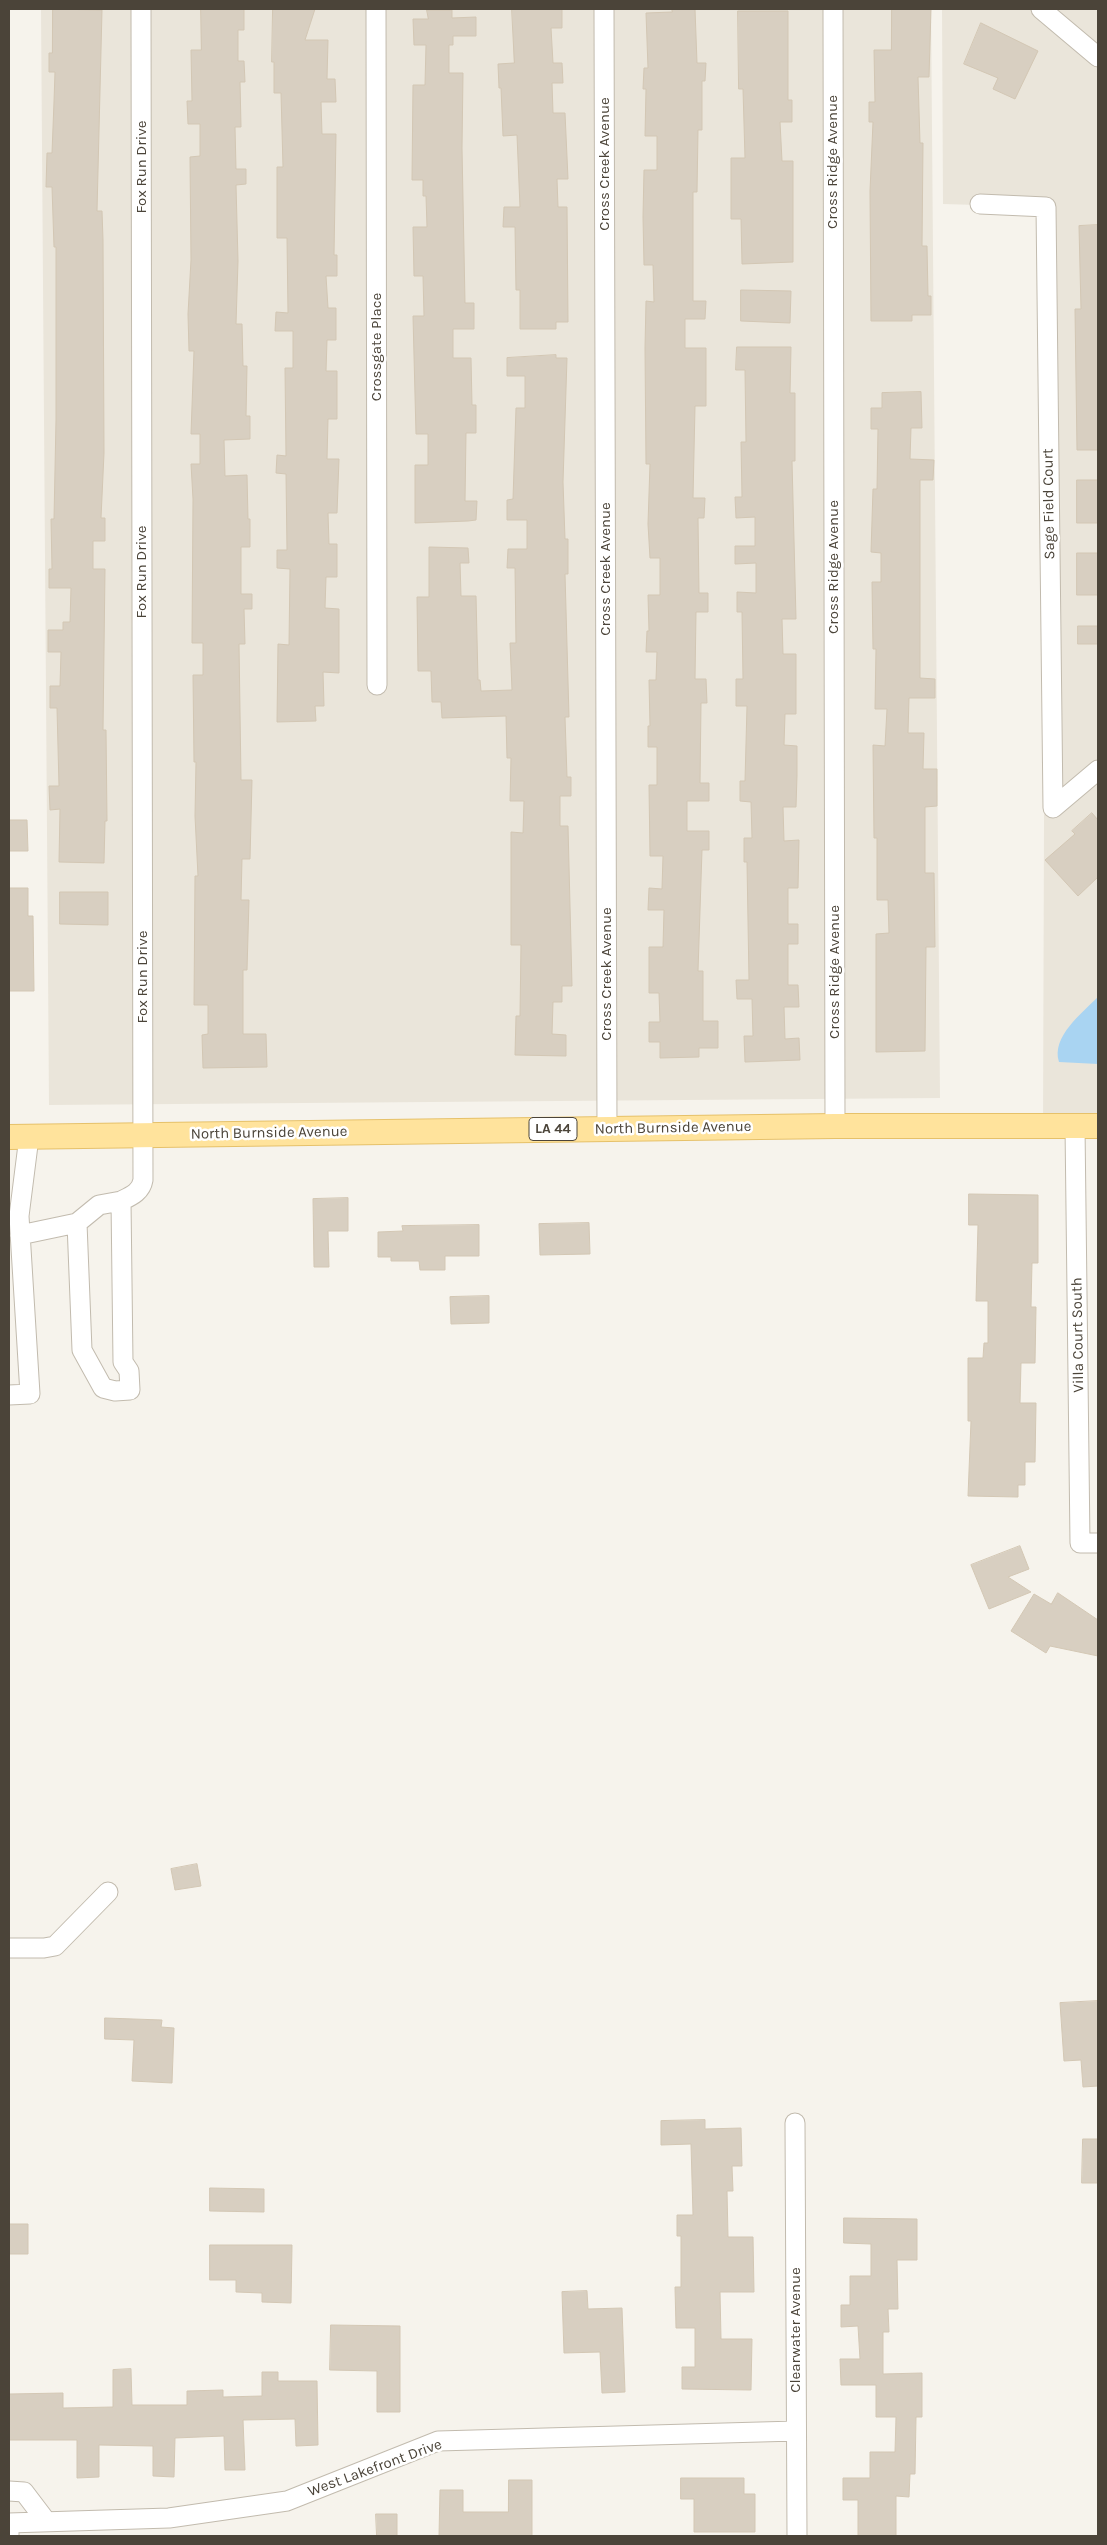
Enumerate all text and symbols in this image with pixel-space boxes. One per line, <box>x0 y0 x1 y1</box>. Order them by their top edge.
street label: Cross Ridge Avenue <box>824 95 842 229</box>
street label: Cross Creek Avenue <box>596 97 614 231</box>
street label: Fox Run Drive <box>133 121 151 213</box>
street label: Crossgate Place <box>368 293 386 401</box>
street label: Sage Field Court <box>1039 448 1059 560</box>
street label: Cross Ridge Avenue <box>825 500 843 634</box>
street label: Cross Creek Avenue <box>597 502 615 636</box>
street label: Fox Run Drive <box>133 526 151 618</box>
street label: Cross Ridge Avenue <box>826 905 844 1039</box>
street label: Cross Creek Avenue <box>598 907 616 1041</box>
street label: Fox Run Drive <box>134 931 152 1023</box>
road number: LA 44 <box>529 1118 577 1140</box>
street label: North Burnside Avenue <box>594 1118 752 1138</box>
street label: North Burnside Avenue <box>190 1123 348 1143</box>
street label: Villa Court South <box>1068 1277 1088 1393</box>
street label: Clearwater Avenue <box>787 2267 805 2393</box>
street label: West Lakefront Drive <box>306 2435 444 2501</box>

